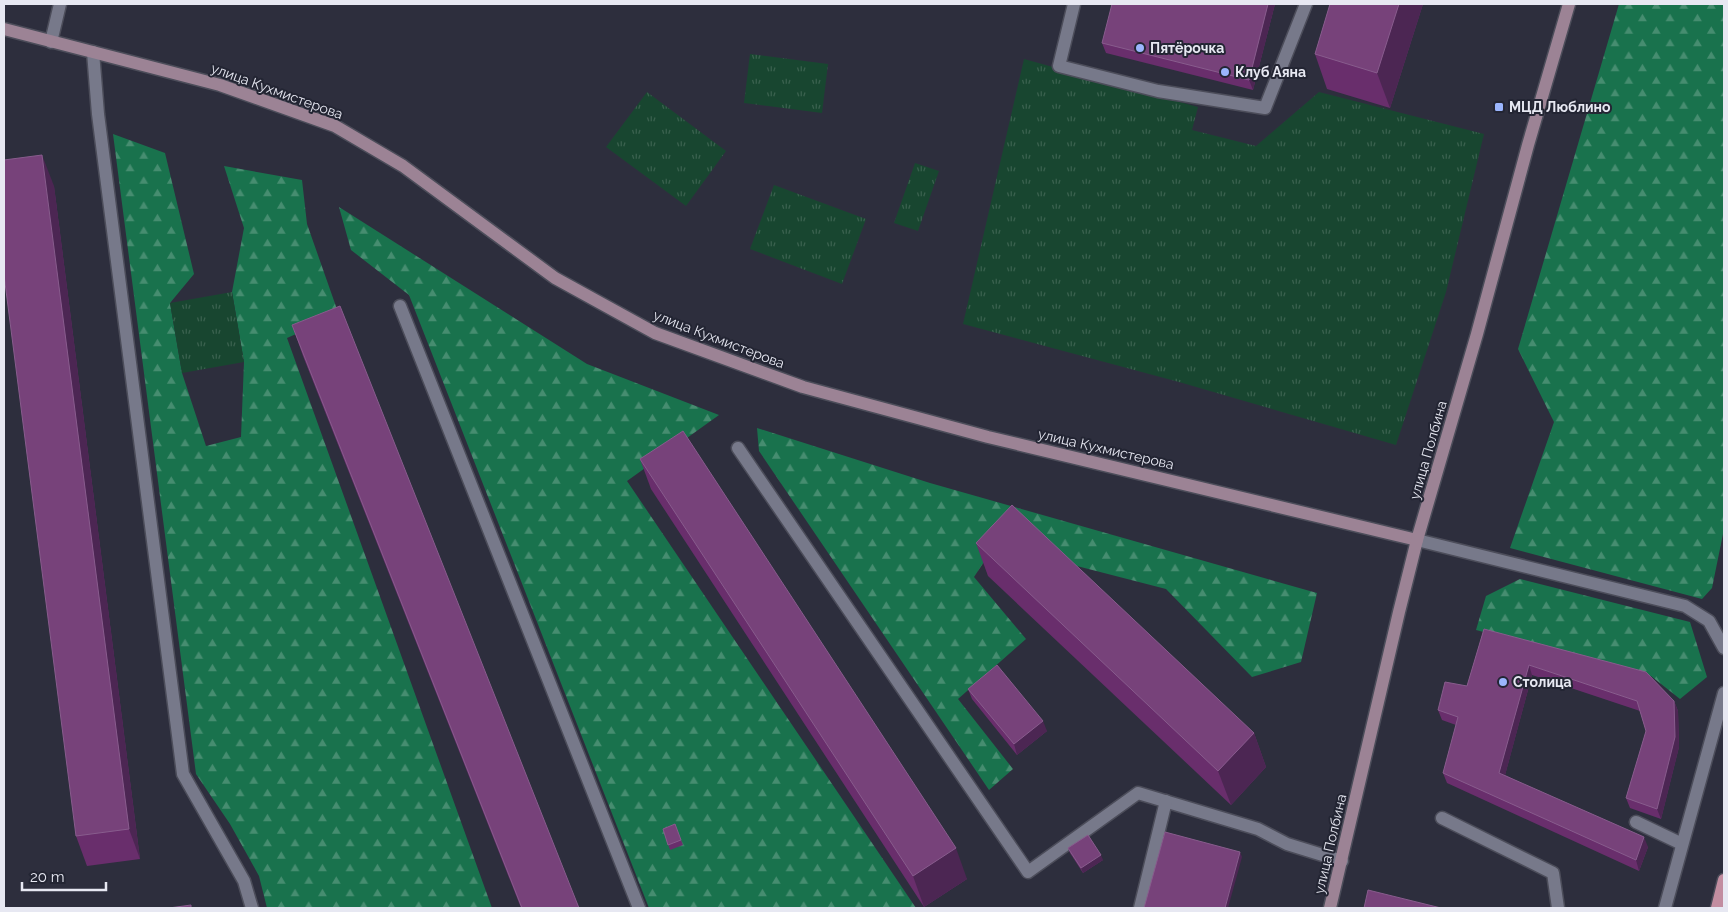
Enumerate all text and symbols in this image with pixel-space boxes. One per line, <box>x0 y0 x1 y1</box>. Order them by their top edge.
place label: Пятёрочка <box>1150 40 1224 56</box>
marker: Пятёрочка <box>1134 42 1146 54</box>
street label: улица Кухмистерова <box>209 60 345 122</box>
place label: Клуб Аяна <box>1235 64 1306 80</box>
marker: Клуб Аяна <box>1219 66 1231 78</box>
place label: МЦД Люблино <box>1509 99 1611 115</box>
marker: МЦД Люблино <box>1493 101 1505 113</box>
street label: улица Кухмистерова <box>651 307 787 371</box>
street label: улица Полбина <box>1406 399 1450 501</box>
street label: улица Кухмистерова <box>1036 426 1176 472</box>
place label: Столица <box>1513 674 1572 690</box>
marker: Столица <box>1497 676 1509 688</box>
street label: улица Полбина <box>1311 792 1349 896</box>
scale bar <box>22 860 106 892</box>
text: 20 m <box>30 868 65 886</box>

